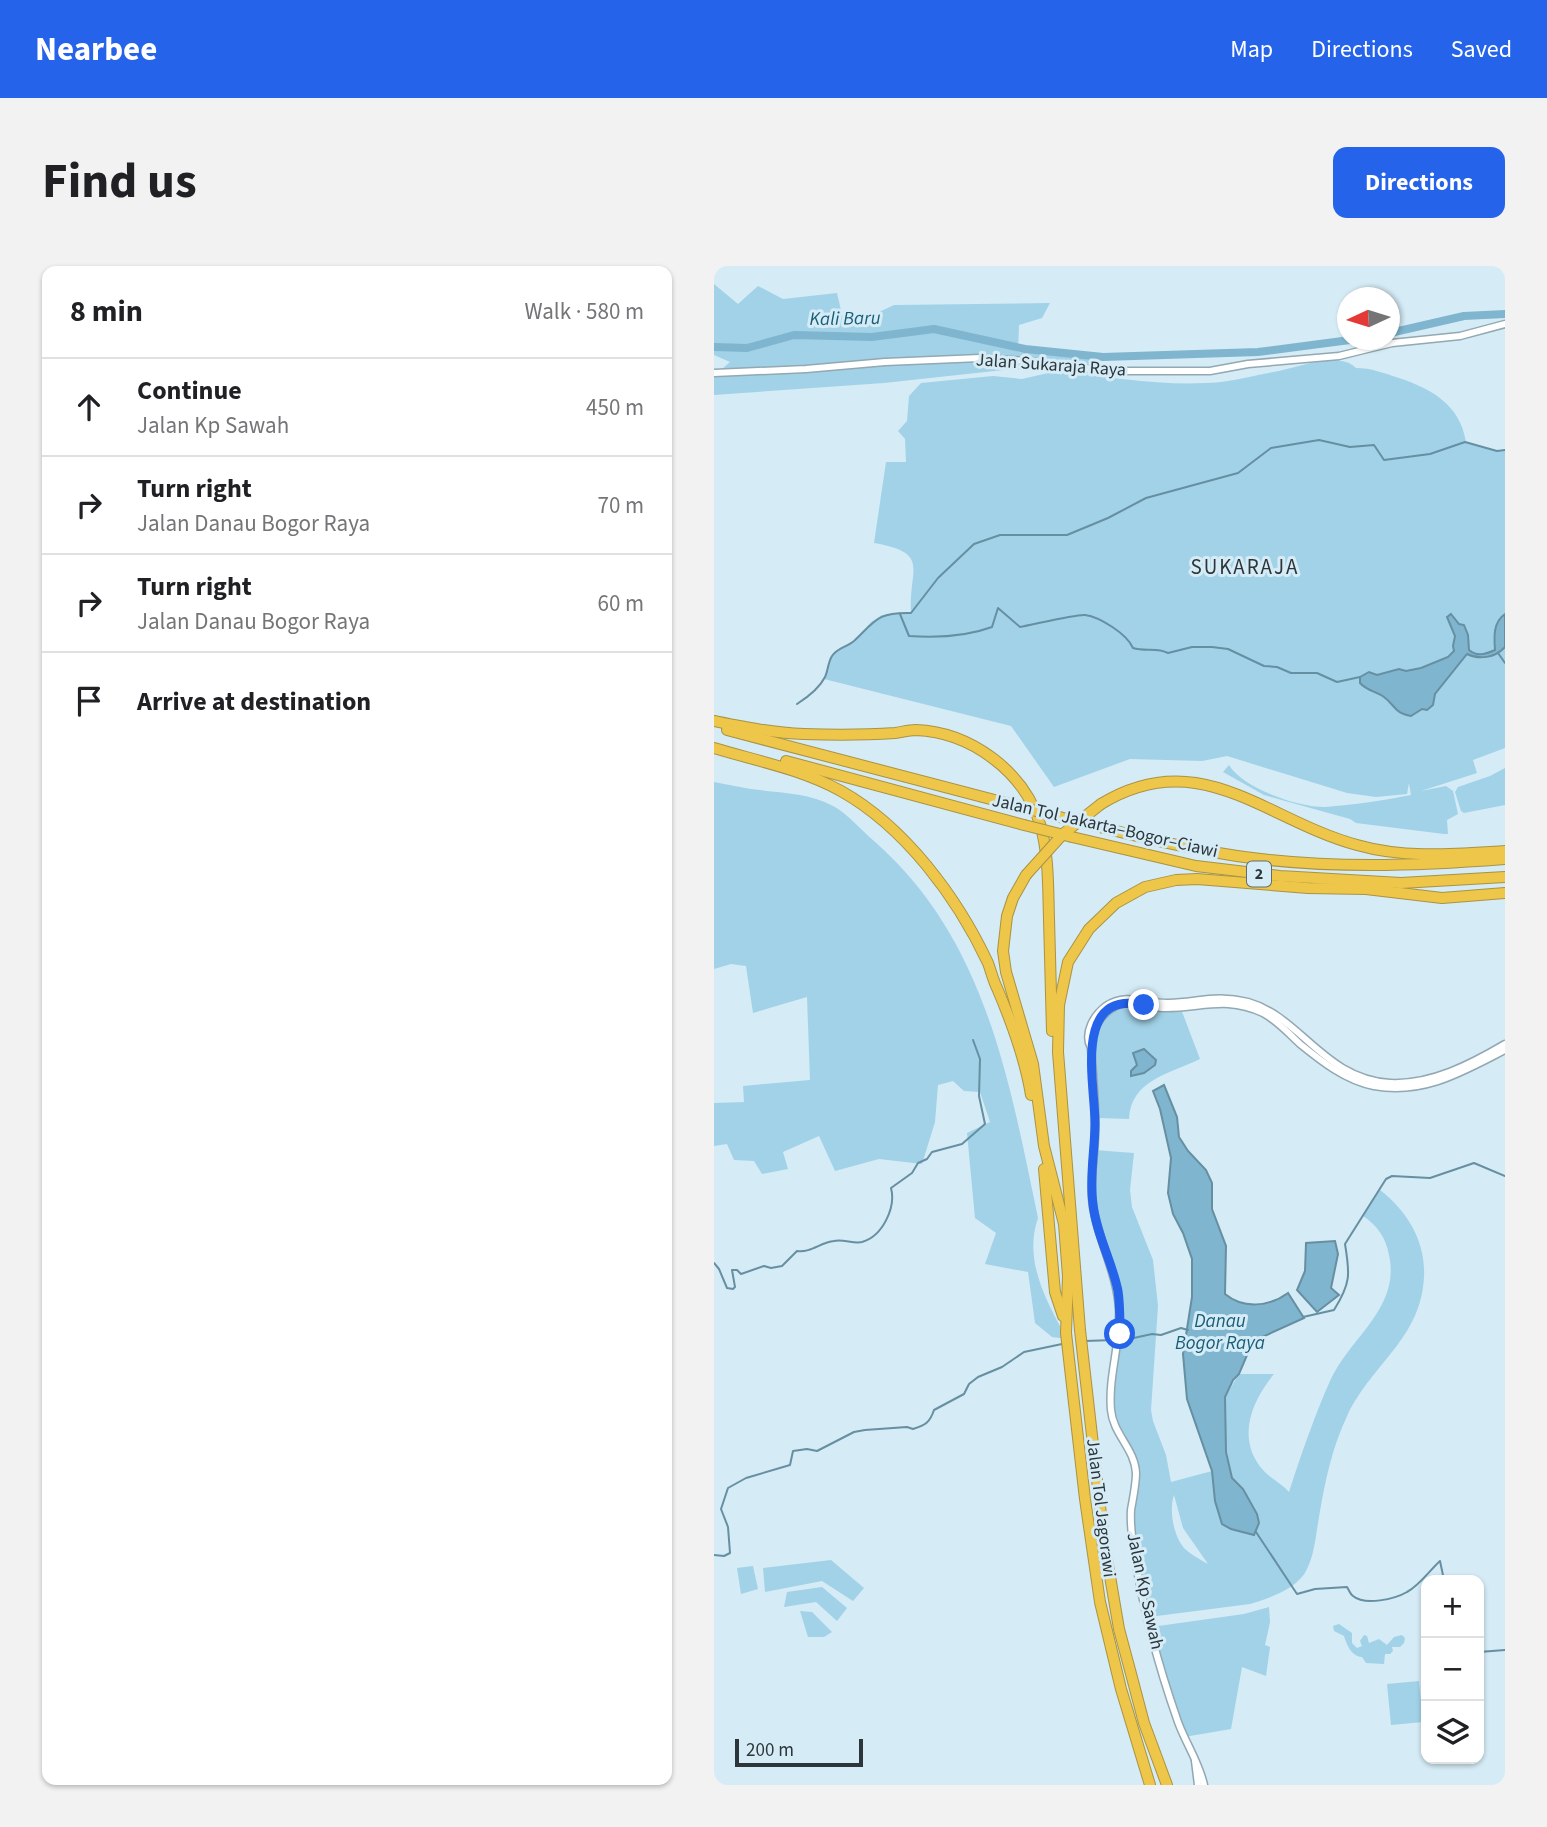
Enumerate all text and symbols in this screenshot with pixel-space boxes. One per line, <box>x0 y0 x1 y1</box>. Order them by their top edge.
text: Nearbee <box>35 26 157 73</box>
text: Map <box>1230 32 1273 67</box>
text: Directions <box>1311 32 1413 67</box>
text: Saved <box>1451 32 1512 67</box>
text: Find us <box>42 147 197 217</box>
button: Directions <box>1333 147 1505 218</box>
north arrow <box>1337 287 1400 350</box>
text: 8 min <box>70 290 143 333</box>
text: Walk · 580 m <box>525 295 644 328</box>
water label: Kali Baru <box>809 305 881 333</box>
street label: Jalan Sukaraja Raya <box>975 347 1127 383</box>
text: Continue <box>137 372 242 409</box>
icon: ahead <box>70 388 108 426</box>
text: 450 m <box>586 391 644 424</box>
text: Jalan Kp Sawah <box>137 409 289 442</box>
text: Turn right <box>137 470 252 507</box>
icon: right <box>70 486 108 524</box>
text: 70 m <box>597 489 644 522</box>
text: Jalan Danau Bogor Raya <box>137 507 370 540</box>
district label: SUKARAJA <box>1191 552 1299 582</box>
text: Turn right <box>137 568 252 605</box>
icon: right <box>70 584 108 622</box>
text: 60 m <box>597 587 644 620</box>
text: Jalan Danau Bogor Raya <box>137 605 370 638</box>
icon: arrive <box>70 682 108 720</box>
text: Arrive at destination <box>137 683 371 720</box>
street label: Jalan Tol Jakarta–Bogor–Ciawi <box>990 788 1220 864</box>
road number: 2 <box>1247 862 1271 887</box>
route end <box>1128 989 1159 1020</box>
water label: Danau Bogor Raya <box>1175 1308 1265 1357</box>
route start <box>1104 1318 1135 1349</box>
street label: Jalan Tol Jagorawi <box>1080 1437 1122 1579</box>
street label: Jalan Kp Sawah <box>1120 1530 1170 1652</box>
map controls <box>1421 1575 1484 1764</box>
button: + <box>1421 1575 1484 1638</box>
button: − <box>1421 1638 1484 1701</box>
button: layers <box>1421 1701 1484 1764</box>
scale bar <box>735 1736 863 1768</box>
text: 200 m <box>746 1737 794 1764</box>

